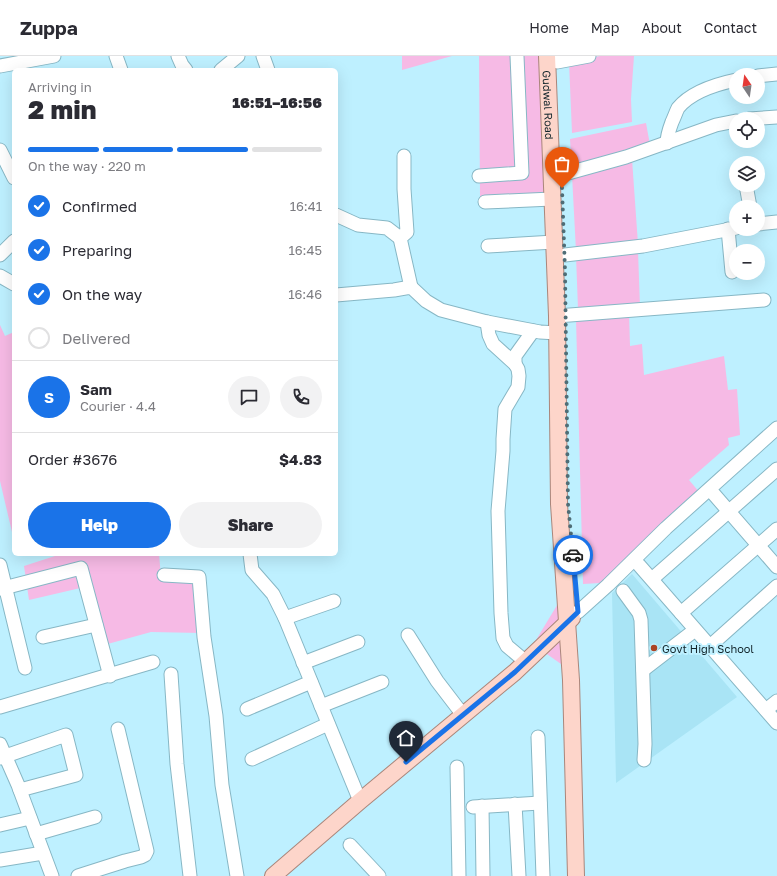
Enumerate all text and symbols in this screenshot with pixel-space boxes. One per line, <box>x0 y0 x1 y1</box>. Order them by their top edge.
text: Zuppa <box>20 16 78 39</box>
text: Home <box>529 19 569 36</box>
text: Map <box>591 19 619 36</box>
text: About <box>641 19 682 36</box>
text: Contact <box>704 19 757 36</box>
north arrow <box>729 68 765 104</box>
map controls <box>729 68 765 280</box>
street label: Gudwal Road <box>541 70 557 140</box>
text: Arriving in <box>28 79 92 95</box>
text: 16:51–16:56 <box>232 93 322 111</box>
text: 2 min <box>28 94 96 125</box>
button: locate <box>729 112 765 148</box>
pin <box>545 147 579 188</box>
icon: bag <box>551 153 573 175</box>
button: layers <box>729 156 765 192</box>
text: On the way · 220 m <box>28 158 146 174</box>
icon: check <box>28 195 50 217</box>
text: Confirmed <box>62 197 137 215</box>
text: 16:41 <box>290 198 322 214</box>
button: + <box>729 200 765 236</box>
icon: check <box>28 239 50 261</box>
text: Preparing <box>62 241 132 259</box>
text: 16:45 <box>288 242 322 258</box>
button: − <box>729 244 765 280</box>
icon: check <box>28 283 50 305</box>
text: On the way <box>62 285 142 303</box>
text: 16:46 <box>288 286 322 302</box>
text: Delivered <box>62 329 130 347</box>
button: chat <box>228 376 270 418</box>
button: phone <box>280 376 322 418</box>
text: Sam <box>80 380 112 398</box>
text: S <box>44 388 54 406</box>
text: Courier · 4.4 <box>80 398 156 414</box>
text: Order #3676 <box>28 450 117 468</box>
text: $4.83 <box>279 450 322 468</box>
button: Help <box>28 502 171 548</box>
button: Share <box>179 502 322 548</box>
courier <box>553 535 593 575</box>
icon: car <box>562 544 584 566</box>
place label: Govt High School <box>662 642 754 655</box>
marker: Govt High School <box>649 643 659 653</box>
pin <box>389 721 423 762</box>
icon: home <box>395 727 417 749</box>

